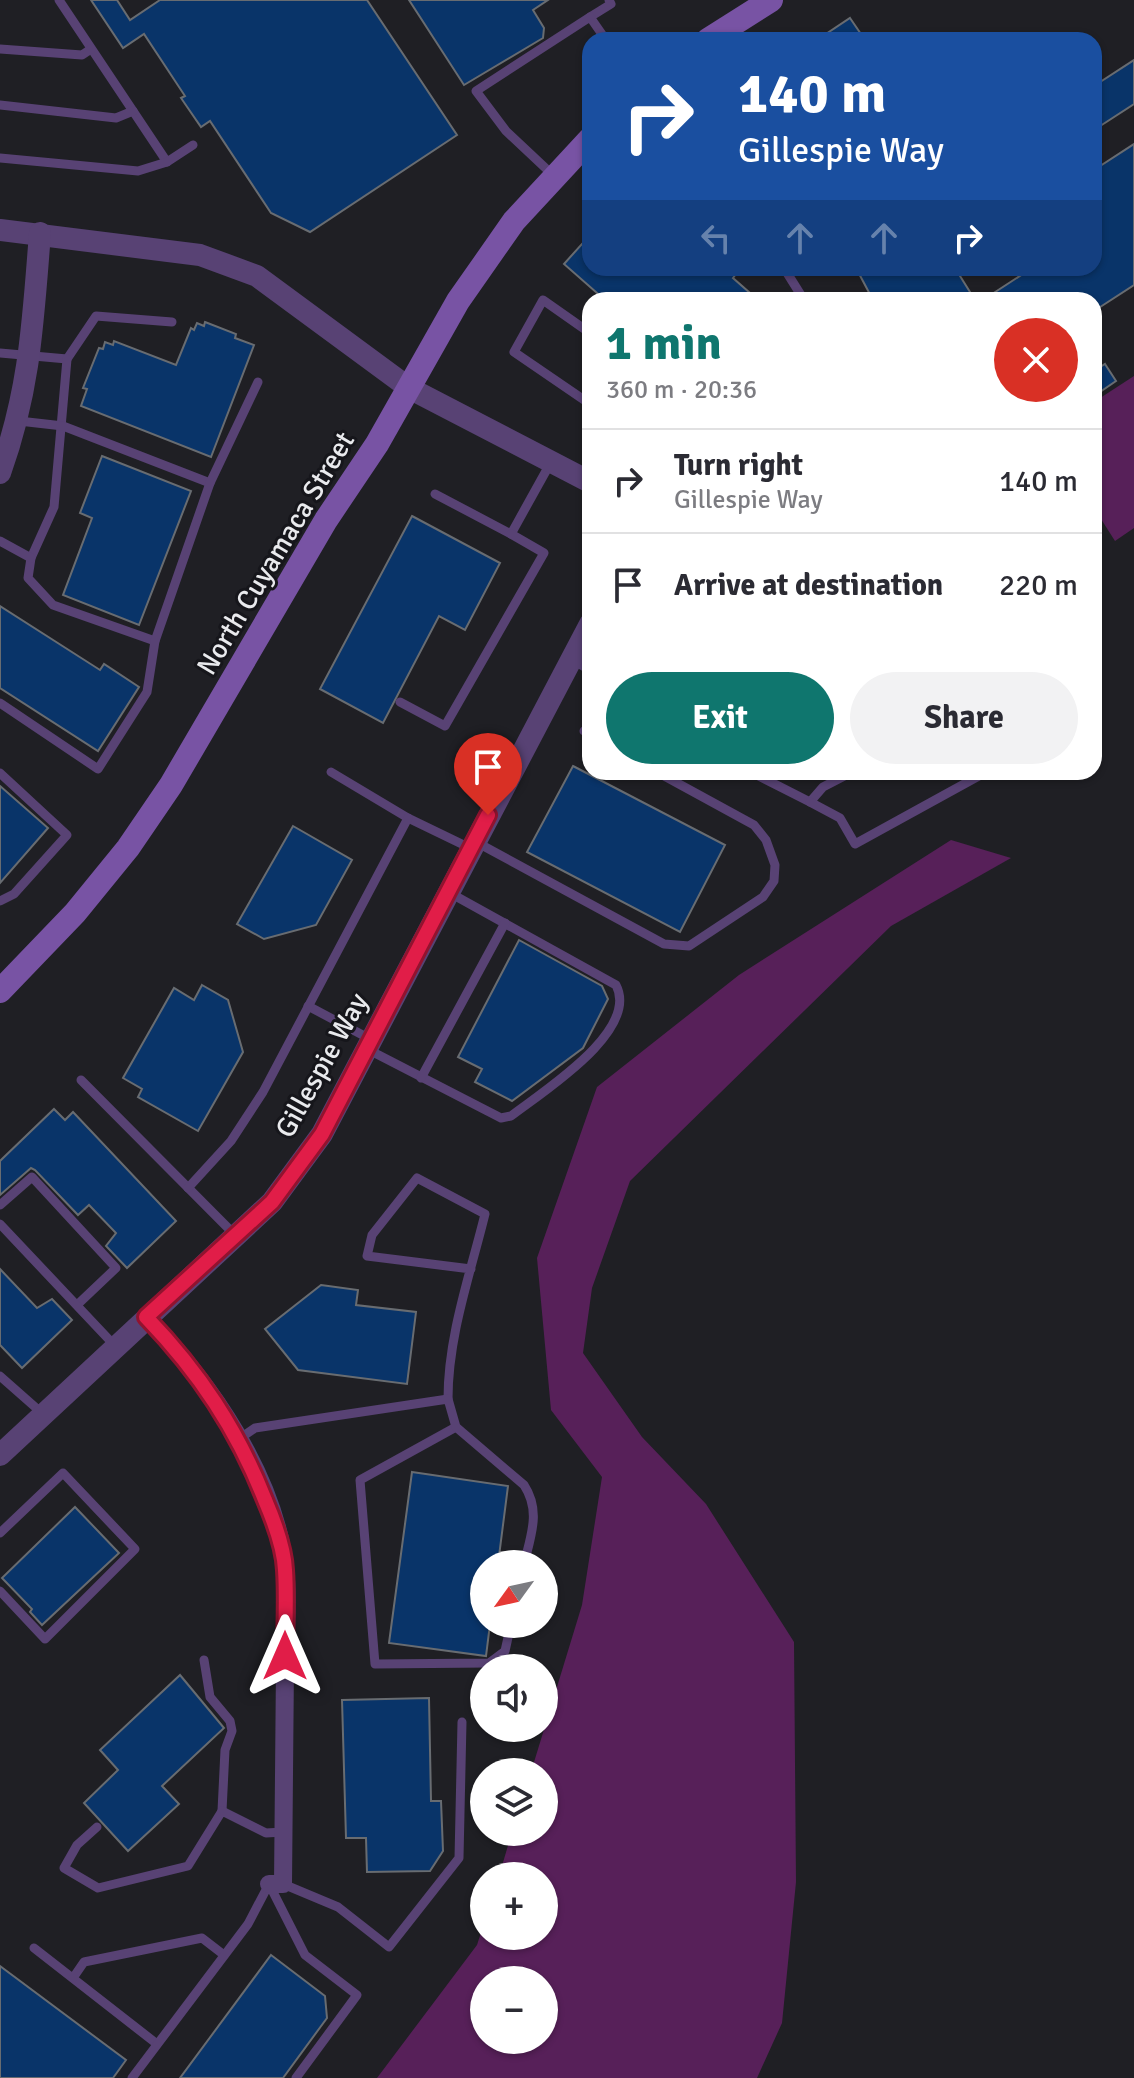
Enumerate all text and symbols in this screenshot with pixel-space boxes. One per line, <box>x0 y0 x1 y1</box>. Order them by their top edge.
text: 140 m <box>738 59 886 128</box>
icon: right <box>606 64 710 168</box>
text: Gillespie Way <box>738 128 944 173</box>
icon: left <box>694 216 738 260</box>
icon: ahead <box>778 216 822 260</box>
icon: ahead <box>862 216 906 260</box>
icon: right <box>946 216 990 260</box>
text: 1 min <box>606 314 722 373</box>
button: close <box>994 318 1078 402</box>
text: 360 m · 20:36 <box>606 374 757 406</box>
street label: North Cuyamaca Street <box>190 426 362 681</box>
text: Turn right <box>674 447 803 484</box>
icon: right <box>606 459 650 503</box>
text: 140 m <box>999 463 1078 500</box>
text: Gillespie Way <box>674 484 823 516</box>
icon: arrive <box>606 563 650 607</box>
text: Arrive at destination <box>674 567 943 604</box>
text: 220 m <box>999 567 1078 604</box>
button: Exit <box>606 672 834 764</box>
button: Share <box>850 672 1078 764</box>
pin <box>454 733 522 815</box>
icon: arrive <box>466 745 510 789</box>
street label: Gillespie Way <box>268 987 376 1144</box>
north arrow <box>470 1550 558 1638</box>
map controls <box>470 1550 558 2054</box>
position arrow <box>243 1614 327 1698</box>
button: sound <box>470 1654 558 1742</box>
button: layers <box>470 1758 558 1846</box>
button: + <box>470 1862 558 1950</box>
button: − <box>470 1966 558 2054</box>

